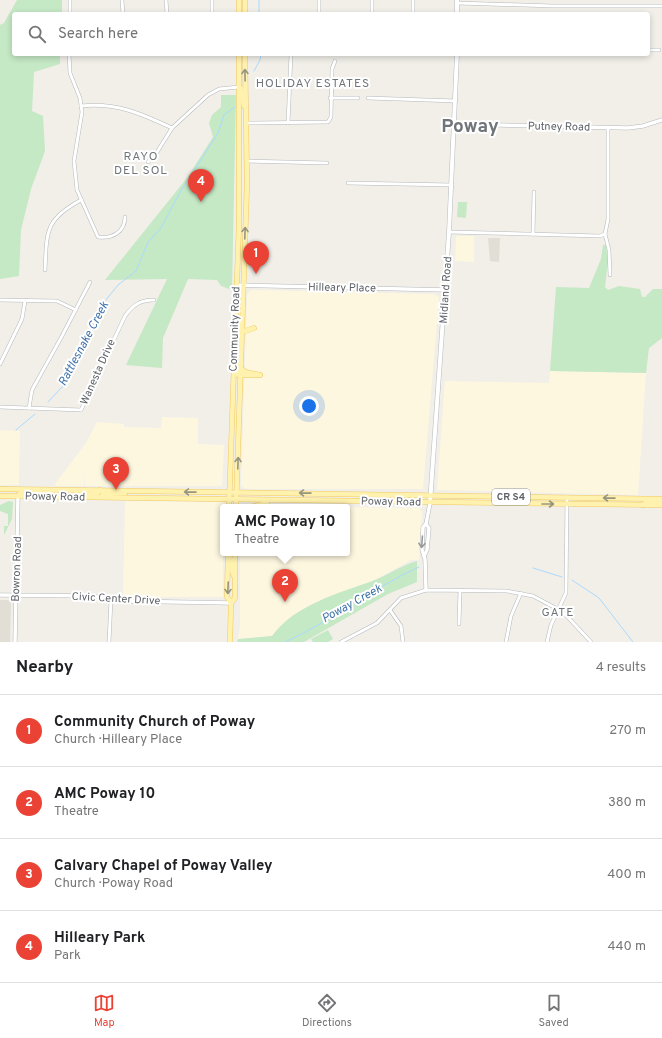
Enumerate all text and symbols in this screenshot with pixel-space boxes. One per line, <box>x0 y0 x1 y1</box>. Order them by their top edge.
search box <box>12 12 650 56</box>
icon: search <box>26 23 48 45</box>
text: Search here <box>58 25 138 44</box>
one-way arrow <box>242 69 249 82</box>
district label: HOLIDAY ESTATES <box>256 76 370 92</box>
district label: Poway <box>441 115 499 139</box>
street label: Putney Road <box>528 119 590 135</box>
district label: RAYO DEL SOL <box>114 149 168 179</box>
pin: 4 <box>188 169 214 202</box>
one-way arrow <box>241 227 249 240</box>
pin: 1 <box>243 241 269 274</box>
street label: Midland Road <box>437 256 455 324</box>
street label: Hilleary Place <box>308 280 376 296</box>
street label: Community Road <box>227 286 243 372</box>
water label: Rattlesnake Creek <box>55 298 113 389</box>
street label: Wanesta Drive <box>77 337 119 407</box>
your location <box>299 396 319 416</box>
pin: 3 <box>103 457 129 490</box>
one-way arrow <box>234 457 241 470</box>
one-way arrow <box>184 488 197 496</box>
street label: Poway Road <box>25 489 85 505</box>
road number: CR S4 <box>492 489 530 505</box>
one-way arrow <box>299 490 312 497</box>
street label: Poway Road <box>361 494 421 510</box>
one-way arrow <box>603 494 616 502</box>
one-way arrow <box>541 500 554 508</box>
popup <box>220 504 350 556</box>
text: AMC Poway 10 <box>234 513 336 532</box>
text: Theatre <box>234 532 279 548</box>
one-way arrow <box>419 535 426 548</box>
street label: Bowron Road <box>9 536 25 602</box>
pin: 2 <box>272 569 298 602</box>
water label: Poway Creek <box>319 580 386 627</box>
one-way arrow <box>224 581 231 594</box>
street label: Civic Center Drive <box>71 590 161 608</box>
district label: GATE <box>542 605 574 621</box>
text: Nearby <box>16 657 73 679</box>
text: 4 results <box>596 660 646 676</box>
text: Community Church of Poway <box>54 713 255 732</box>
text: 1 <box>26 723 32 739</box>
text: 270 m <box>609 723 646 739</box>
text: Church · Hilleary Place <box>54 732 182 748</box>
text: AMC Poway 10 <box>54 785 155 804</box>
text: 2 <box>25 795 33 811</box>
text: 380 m <box>608 795 646 811</box>
text: Theatre <box>54 804 99 820</box>
text: Calvary Chapel of Poway Valley <box>54 857 273 876</box>
text: 3 <box>25 867 33 883</box>
text: 400 m <box>607 867 646 883</box>
text: Church · Poway Road <box>54 876 173 892</box>
text: Hilleary Park <box>54 929 145 948</box>
text: 4 <box>25 939 33 955</box>
text: 440 m <box>607 939 646 955</box>
text: Park <box>54 948 81 964</box>
tab: Map <box>93 992 115 1030</box>
tab: Directions <box>302 992 352 1030</box>
tab: Saved <box>538 992 569 1030</box>

